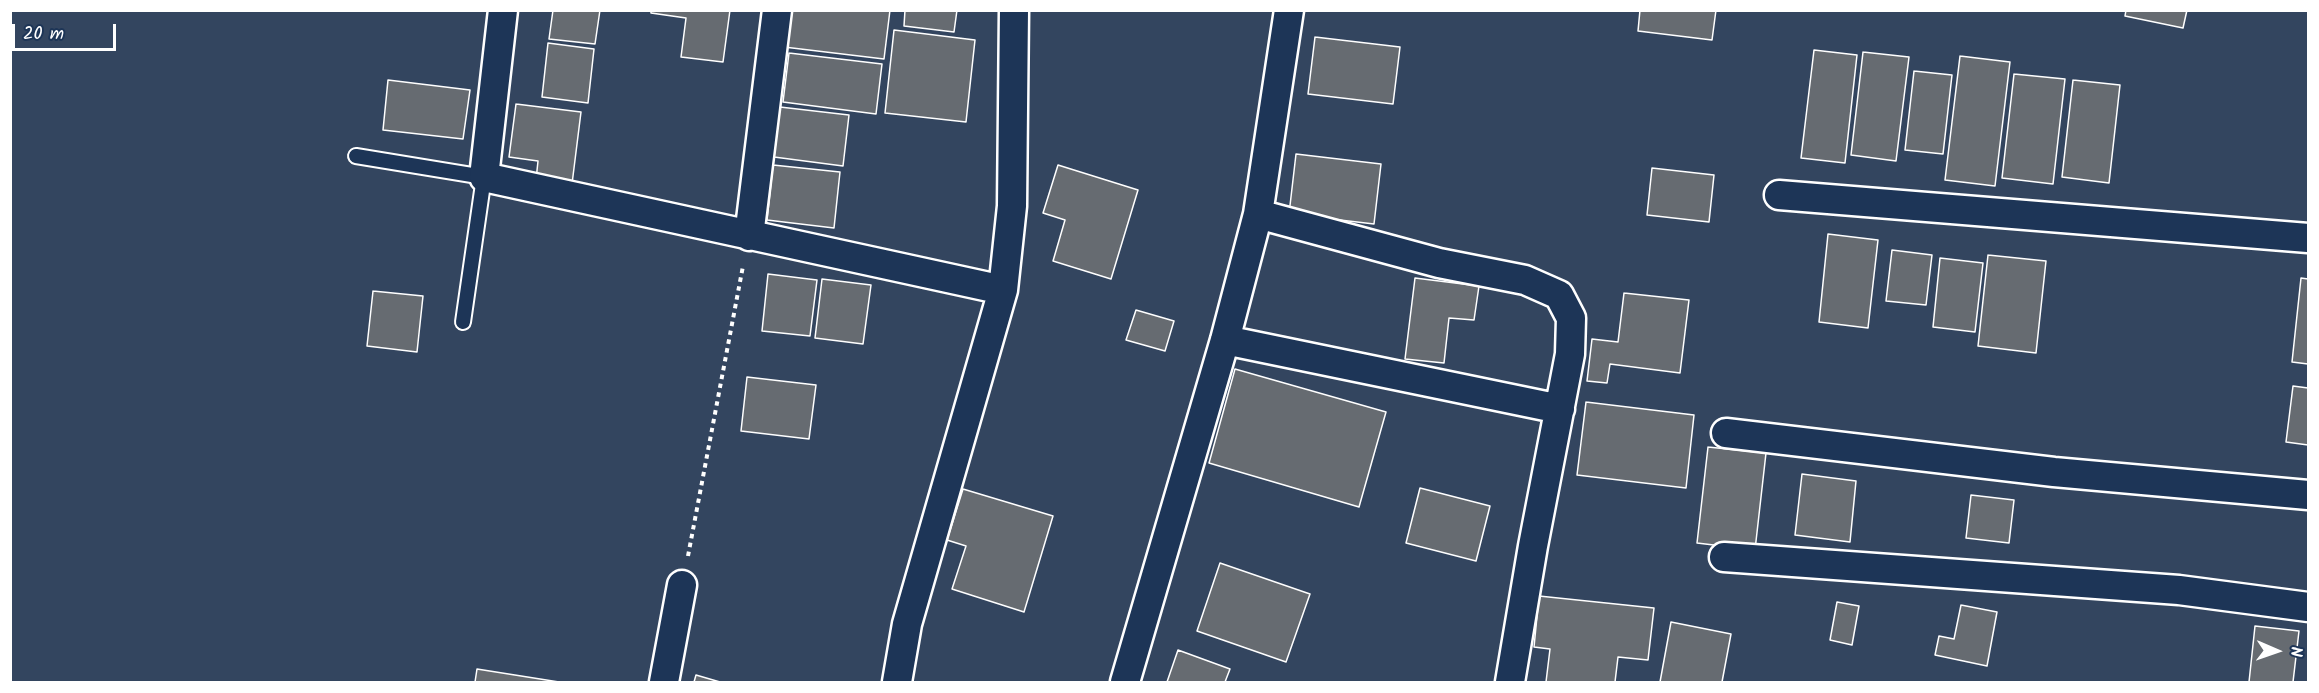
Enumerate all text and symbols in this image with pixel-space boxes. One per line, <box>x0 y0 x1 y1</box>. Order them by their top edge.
scale bar <box>15 12 118 50</box>
text: 20 m <box>23 20 64 49</box>
north arrow <box>2247 621 2307 681</box>
text: N <box>2283 646 2308 657</box>

